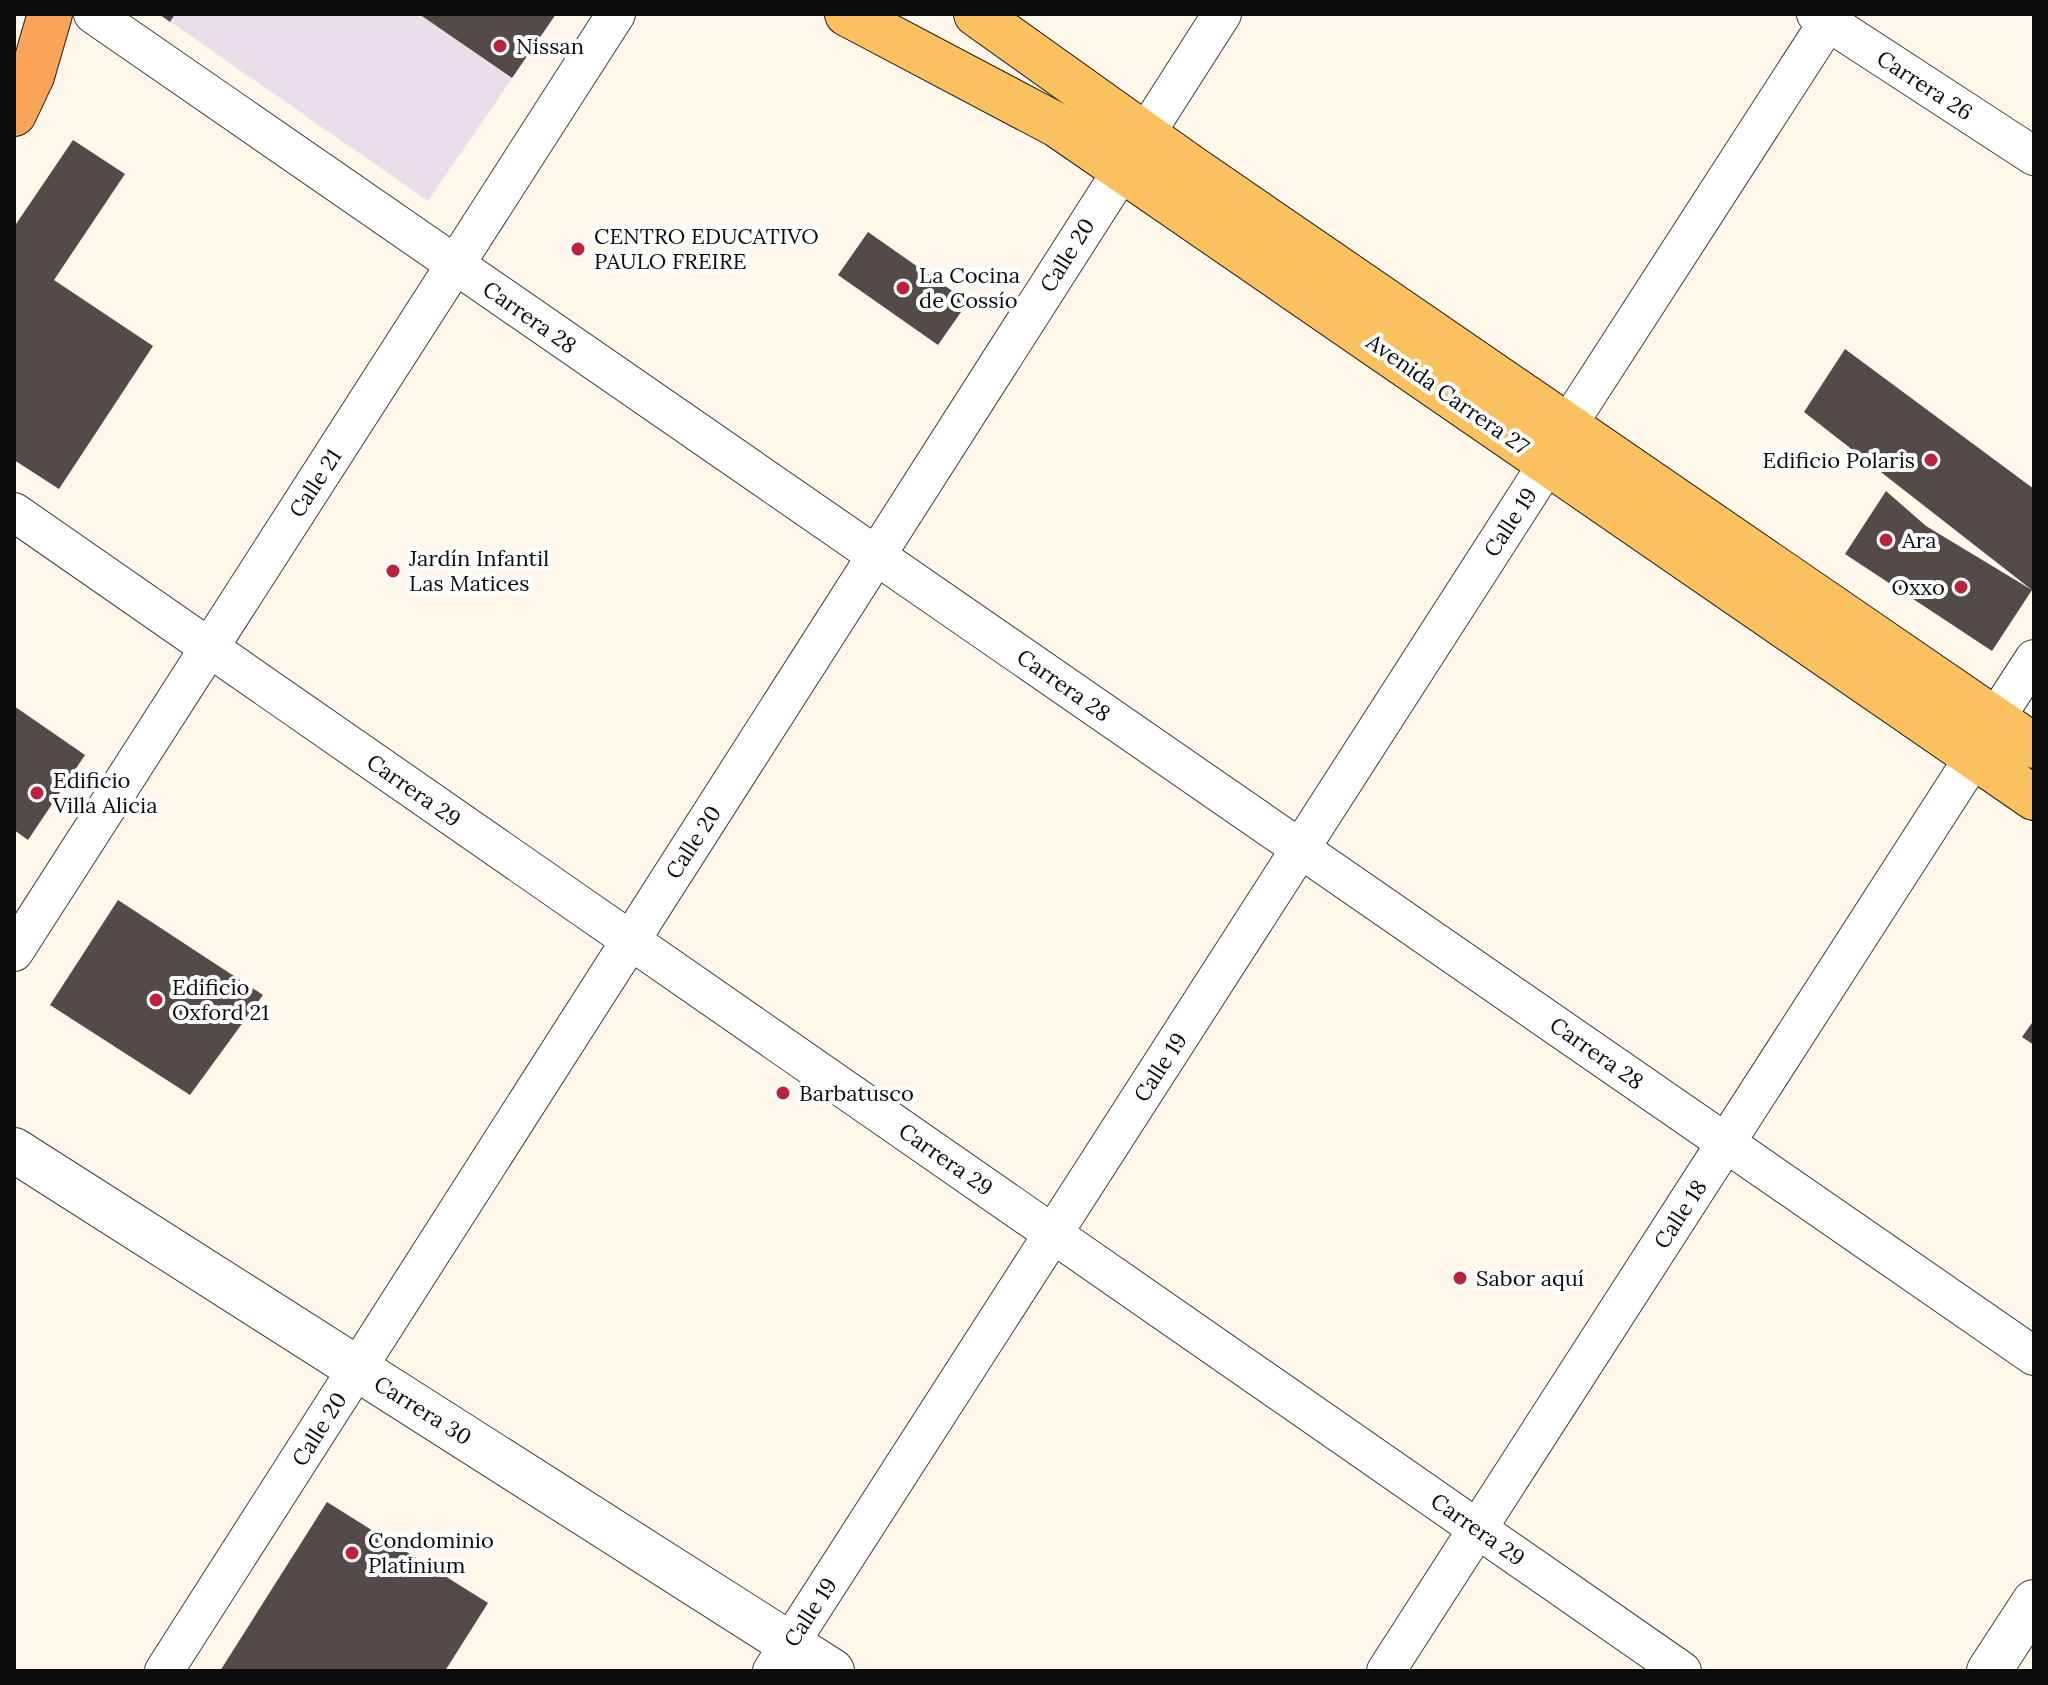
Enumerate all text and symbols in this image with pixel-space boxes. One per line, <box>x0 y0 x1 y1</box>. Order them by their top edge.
place label: Nissan <box>516 32 584 60</box>
marker: Nissan <box>491 37 509 55</box>
street label: Carrera 26 <box>1872 44 1978 126</box>
street label: Calle 20 <box>1033 213 1101 297</box>
place label: CENTRO EDUCATIVO PAULO FREIRE <box>594 222 819 275</box>
marker: CENTRO EDUCATIVO PAULO FREIRE <box>569 240 587 258</box>
place label: La Cocina de Cossío <box>919 261 1020 314</box>
street label: Carrera 28 <box>478 274 582 360</box>
marker: La Cocina de Cossío <box>894 279 912 297</box>
street label: Avenida Carrera 27 <box>1360 327 1535 461</box>
street label: Calle 21 <box>282 443 348 523</box>
place label: Edificio Polaris <box>1763 446 1915 474</box>
marker: Edificio Polaris <box>1922 451 1940 469</box>
street label: Calle 19 <box>1477 482 1543 562</box>
place label: Ara <box>1901 526 1937 554</box>
marker: Ara <box>1877 531 1895 549</box>
place label: Jardín Infantil Las Matices <box>408 544 549 597</box>
marker: Jardín Infantil Las Matices <box>384 562 402 580</box>
place label: Oxxo <box>1892 573 1945 601</box>
marker: Oxxo <box>1952 578 1970 596</box>
street label: Carrera 28 <box>1012 642 1116 728</box>
street label: Carrera 29 <box>361 747 467 833</box>
place label: Edificio Villa Alicia <box>52 766 158 819</box>
marker: Edificio Villa Alicia <box>28 784 46 802</box>
street label: Calle 20 <box>659 800 727 884</box>
place label: Edificio Oxford 21 <box>172 973 269 1026</box>
marker: Edificio Oxford 21 <box>147 991 165 1009</box>
street label: Carrera 28 <box>1545 1010 1649 1096</box>
street label: Calle 19 <box>1127 1027 1193 1107</box>
place label: Barbatusco <box>799 1079 914 1107</box>
marker: Barbatusco <box>774 1084 792 1102</box>
street label: Carrera 29 <box>893 1116 999 1202</box>
street label: Calle 18 <box>1647 1174 1713 1254</box>
place label: Sabor aquí <box>1476 1264 1584 1292</box>
marker: Sabor aquí <box>1451 1269 1469 1287</box>
street label: Carrera 30 <box>369 1369 477 1451</box>
street label: Calle 20 <box>285 1387 353 1471</box>
street label: Carrera 29 <box>1425 1486 1531 1572</box>
place label: Condominio Platinium <box>368 1526 494 1579</box>
marker: Condominio Platinium <box>343 1544 361 1562</box>
street label: Calle 19 <box>777 1572 843 1652</box>

